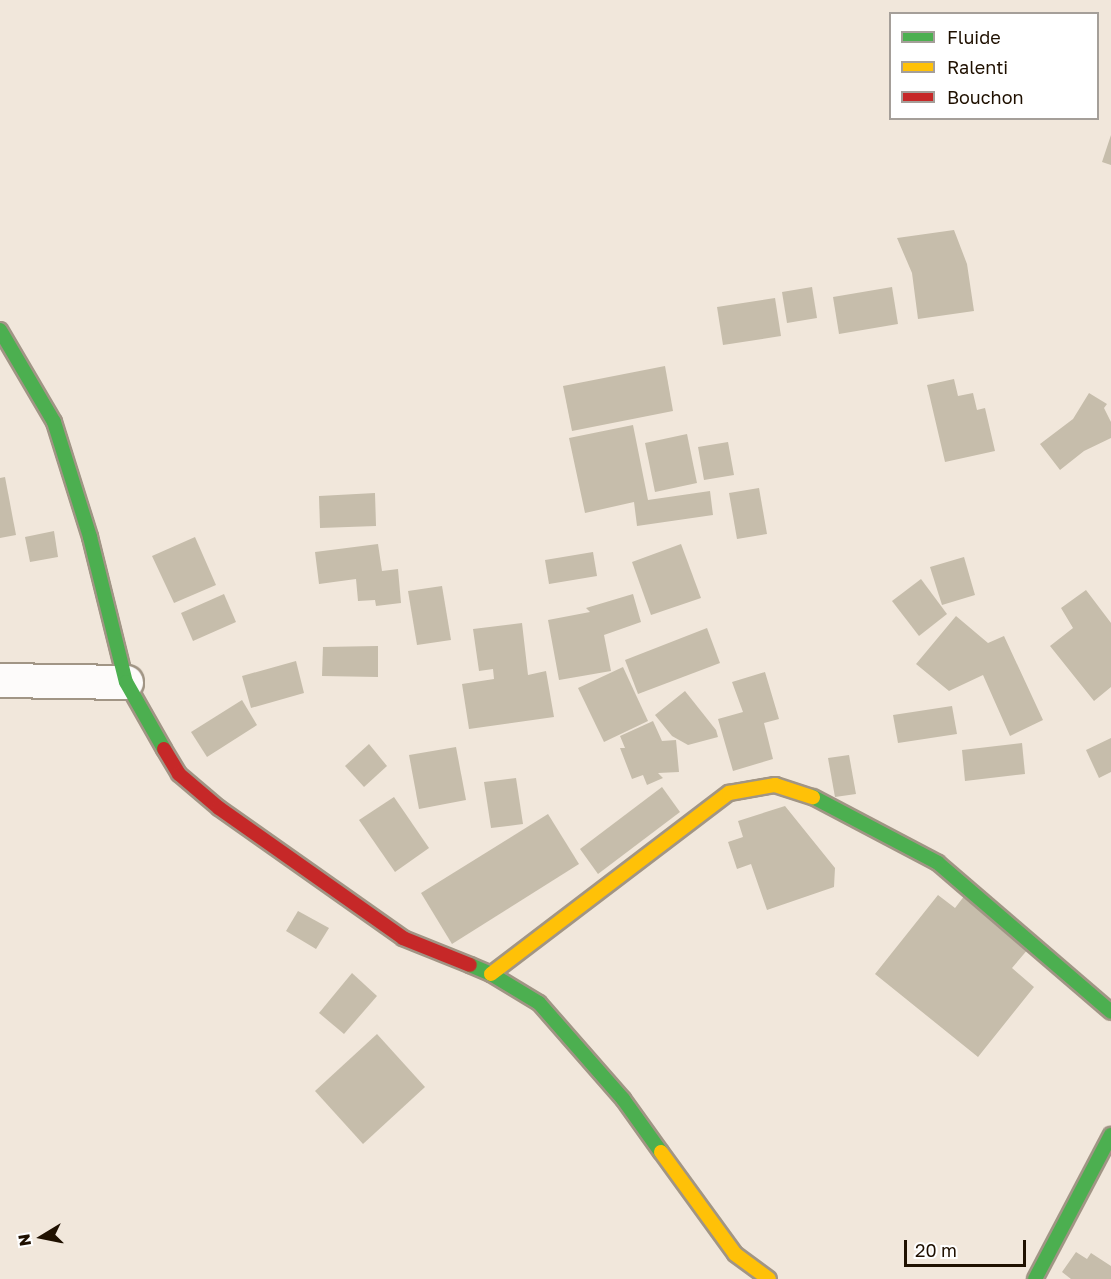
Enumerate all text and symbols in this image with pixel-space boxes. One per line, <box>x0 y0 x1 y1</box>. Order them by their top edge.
legend <box>889 12 1099 120</box>
text: Fluide <box>947 26 1001 48</box>
text: Ralenti <box>947 56 1008 78</box>
text: Bouchon <box>947 86 1024 108</box>
north arrow <box>12 1207 72 1267</box>
scale bar <box>907 1228 1028 1266</box>
text: N <box>13 1232 35 1248</box>
text: 20 m <box>915 1239 957 1261</box>

